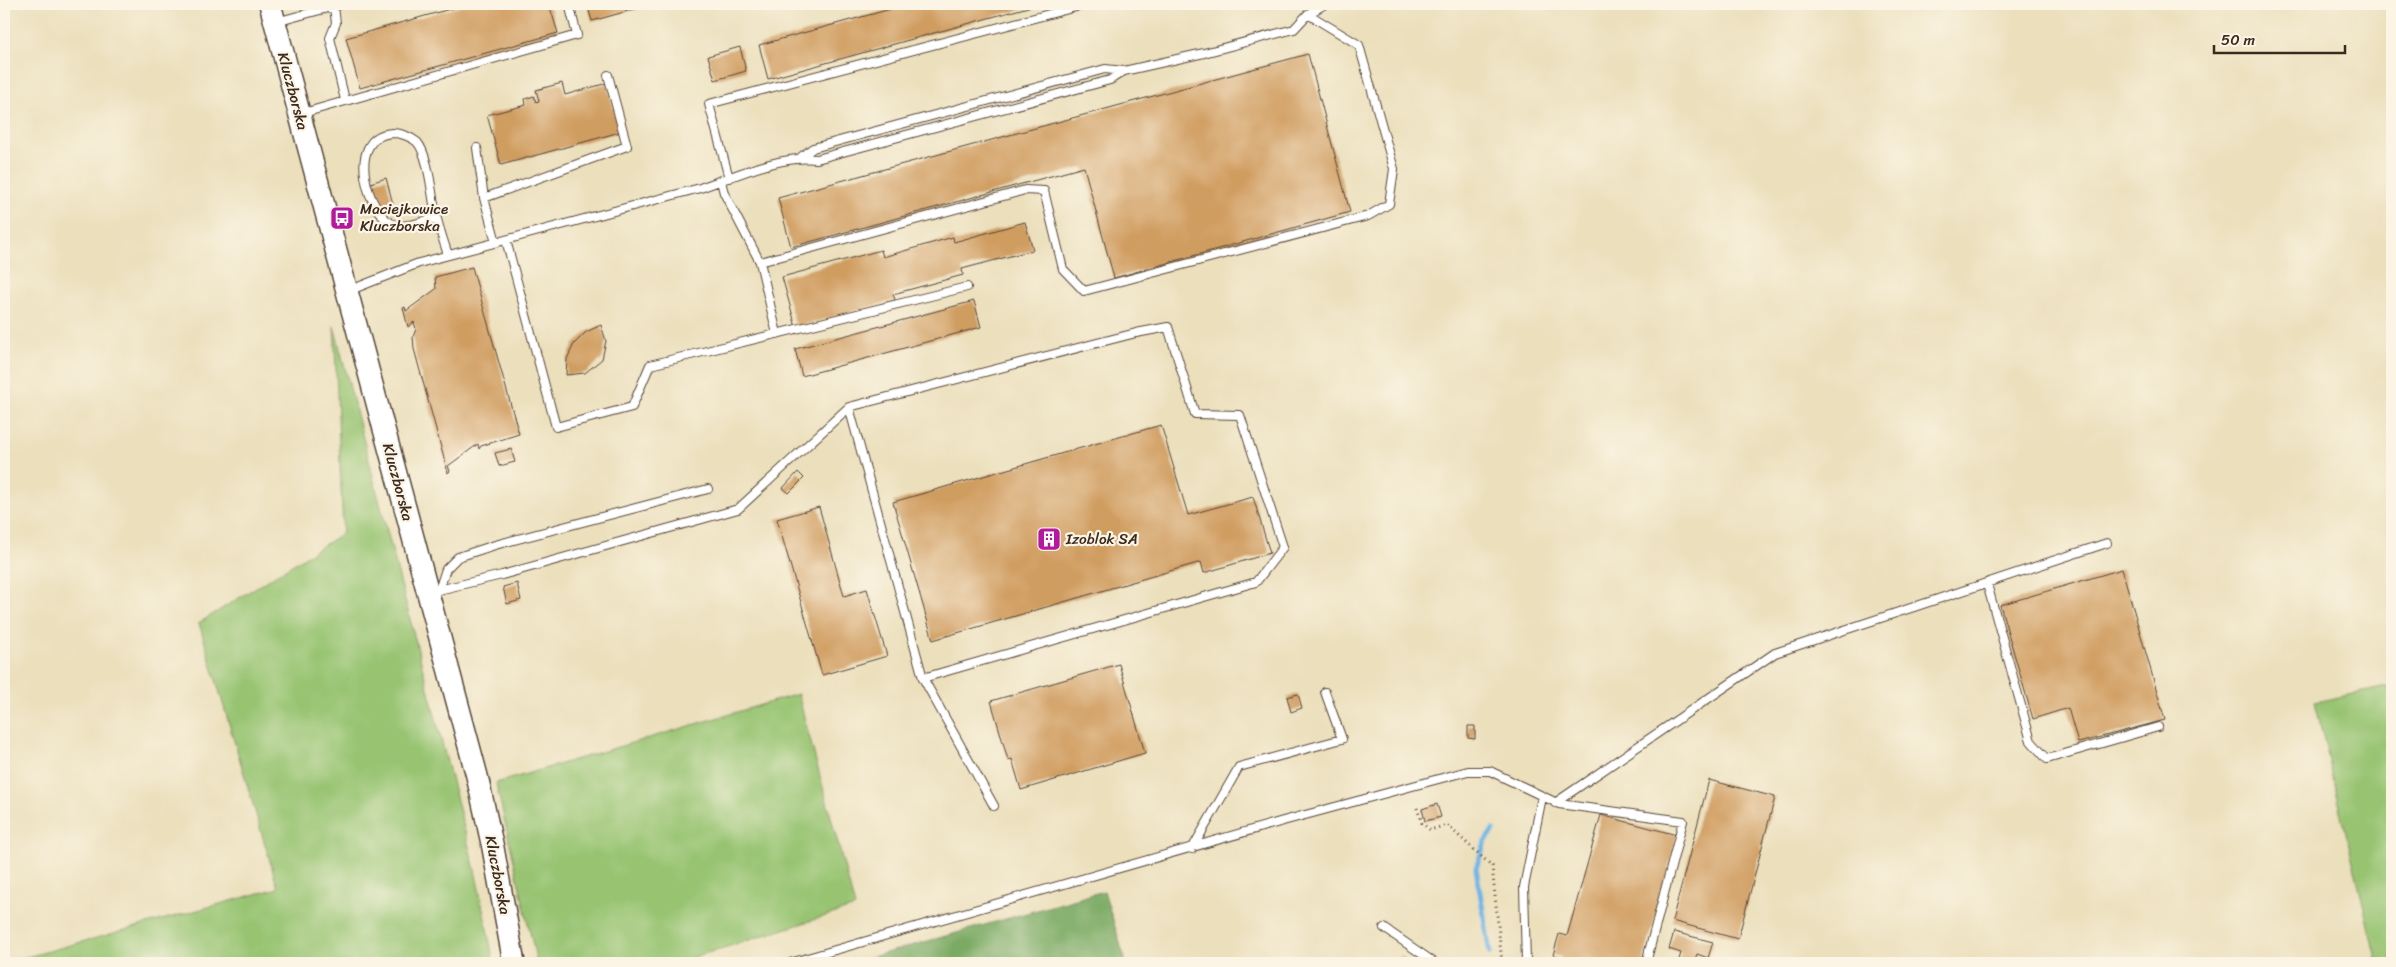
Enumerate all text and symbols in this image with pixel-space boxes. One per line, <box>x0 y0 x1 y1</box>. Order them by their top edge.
scale bar <box>2214 22 2345 54</box>
text: 50 m <box>2221 27 2256 53</box>
street label: Kluczborska <box>270 49 316 133</box>
place label: Maciejkowice Kluczborska <box>360 196 448 239</box>
bus stop icon: Maciejkowice Kluczborska <box>329 205 355 231</box>
street label: Kluczborska <box>375 440 421 524</box>
building icon: Izoblok SA <box>1036 526 1062 552</box>
place label: Izoblok SA <box>1065 526 1138 552</box>
street label: Kluczborska <box>478 833 518 917</box>

